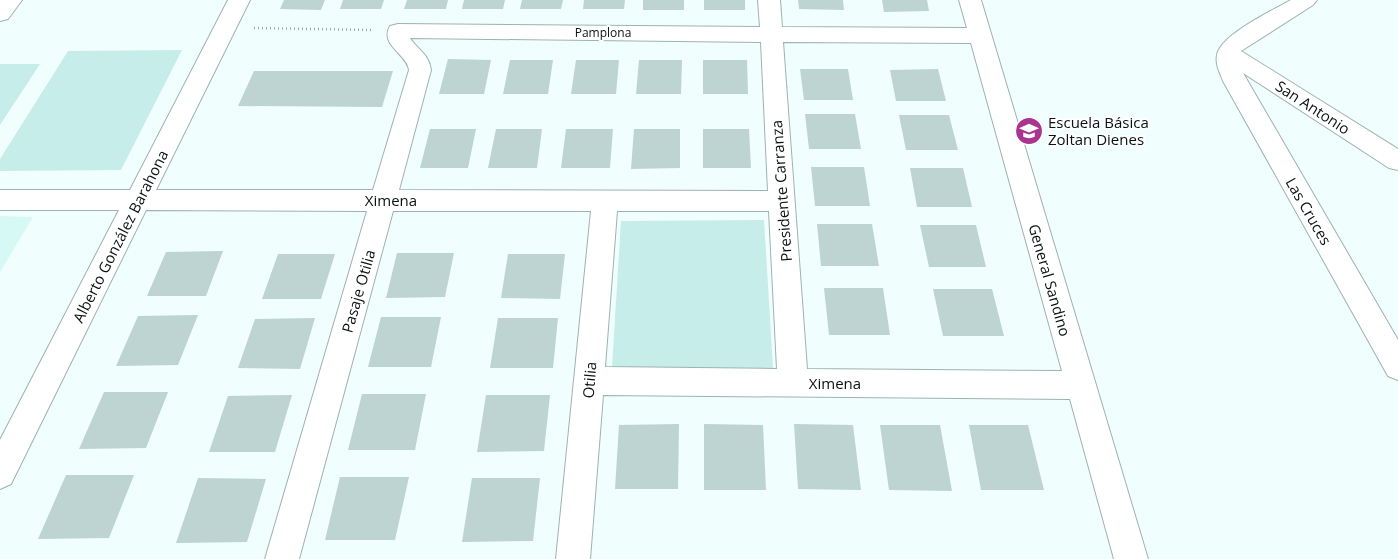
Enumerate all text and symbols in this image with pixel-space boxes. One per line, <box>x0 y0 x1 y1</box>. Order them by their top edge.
street label: Pamplona <box>575 24 631 41</box>
street label: San Antonio <box>1272 76 1354 138</box>
place label: Escuela Básica Zoltan Dienes <box>1048 112 1149 149</box>
school or university icon: Escuela Básica Zoltan Dienes <box>1014 116 1044 146</box>
street label: Presidente Carranza <box>766 120 796 262</box>
street label: Alberto González Barahona <box>68 146 172 326</box>
street label: Las Cruces <box>1282 174 1336 248</box>
street label: Ximena <box>365 190 417 210</box>
street label: General Sandino <box>1024 221 1076 339</box>
street label: Pasaje Otilia <box>337 247 379 335</box>
street label: Otilia <box>577 361 601 399</box>
street label: Ximena <box>809 373 861 393</box>

